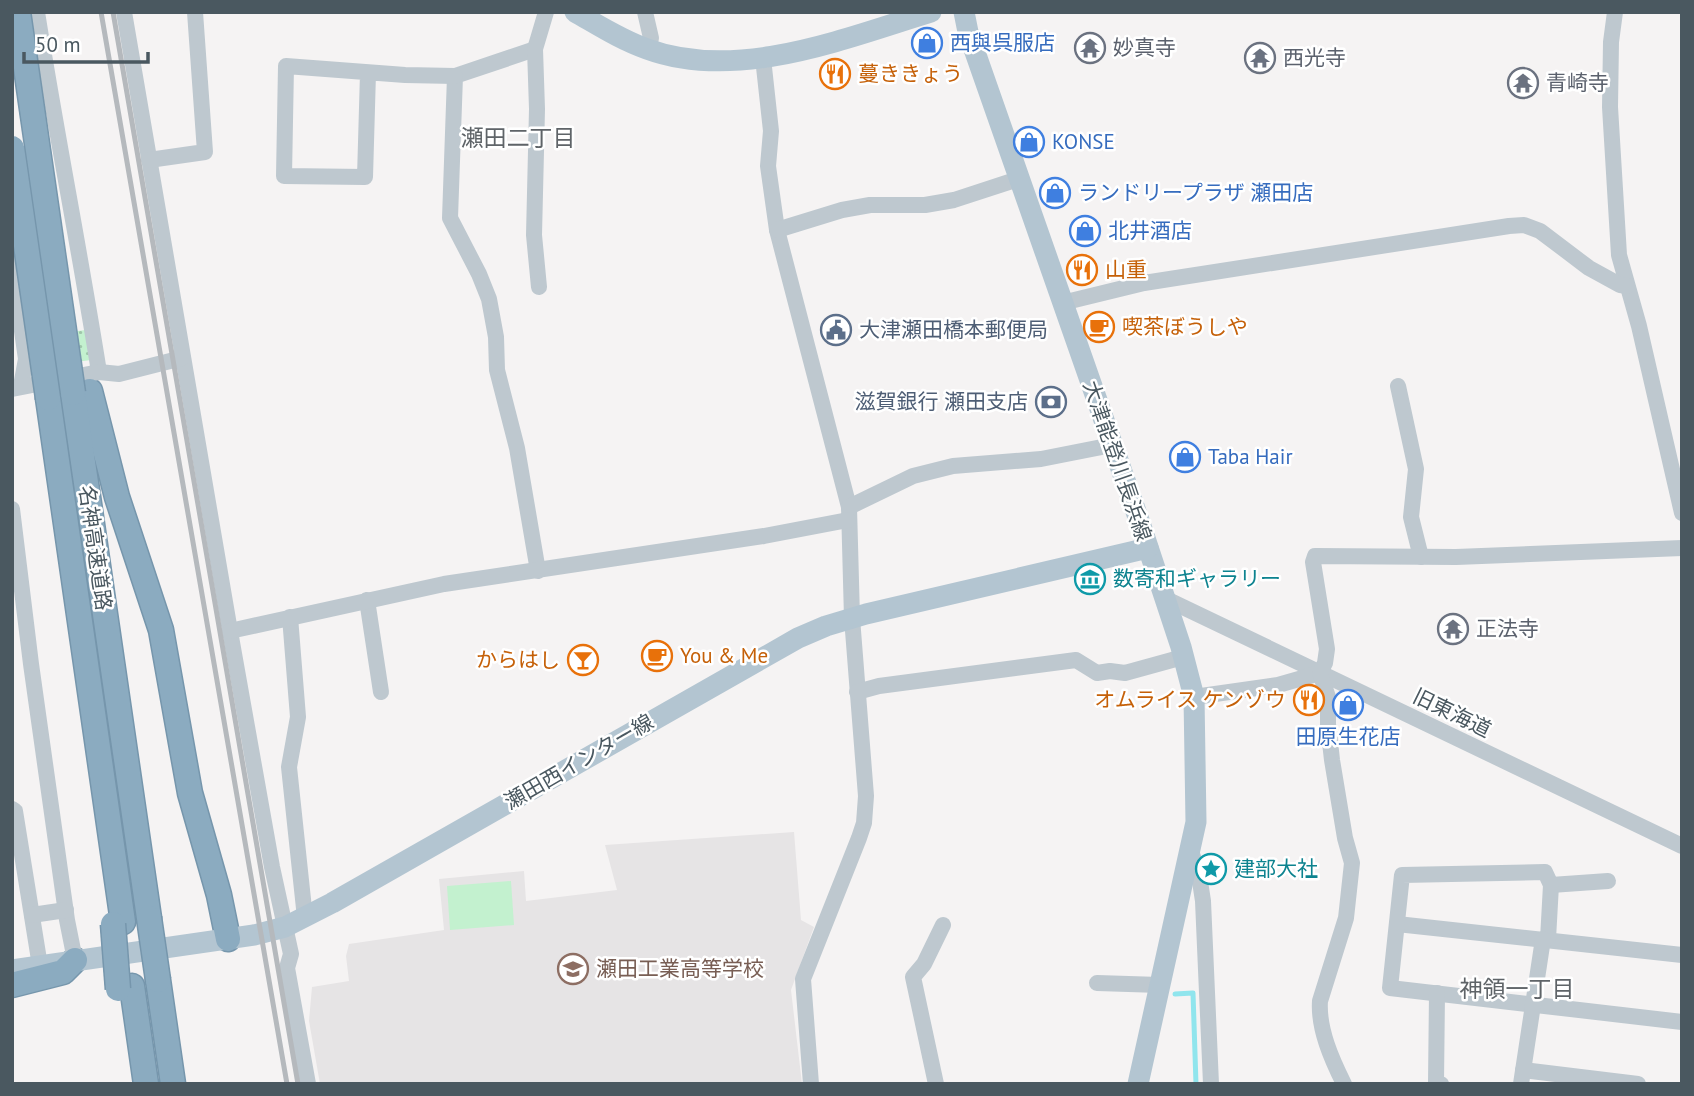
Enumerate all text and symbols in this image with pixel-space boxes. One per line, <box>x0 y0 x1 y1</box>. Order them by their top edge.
scale bar <box>24 21 149 65</box>
shop icon: 西與呉服店 <box>910 26 944 60</box>
place label: 西與呉服店 <box>950 29 1055 56</box>
text: 50 m <box>35 31 81 58</box>
temple icon: 妙真寺 <box>1073 31 1107 65</box>
place label: 妙真寺 <box>1113 34 1176 61</box>
temple icon: 西光寺 <box>1243 41 1277 75</box>
place label: 西光寺 <box>1283 44 1346 71</box>
restaurant icon: 蔓ききょう <box>818 57 852 91</box>
place label: 蔓ききょう <box>858 60 963 87</box>
temple icon: 青崎寺 <box>1506 66 1540 100</box>
place label: 青崎寺 <box>1546 69 1609 96</box>
district label: 瀬田二丁目 <box>461 123 576 152</box>
shop icon: KONSE <box>1012 125 1046 159</box>
place label: KONSE <box>1052 128 1115 155</box>
shop icon: ランドリープラザ 瀬田店 <box>1038 176 1072 210</box>
place label: ランドリープラザ 瀬田店 <box>1078 179 1313 206</box>
shop icon: 北井酒店 <box>1068 214 1102 248</box>
place label: 北井酒店 <box>1108 217 1192 244</box>
restaurant icon: 山重 <box>1065 253 1099 287</box>
place label: 山重 <box>1105 256 1147 283</box>
cafe icon: 喫茶ぼうしや <box>1082 310 1116 344</box>
public building icon: 大津瀬田橋本郵便局 <box>819 313 853 347</box>
place label: 喫茶ぼうしや <box>1122 313 1248 340</box>
place label: 大津瀬田橋本郵便局 <box>859 316 1048 343</box>
street label: 大津能登川長浜線 <box>1077 377 1158 545</box>
bank icon: 滋賀銀行 瀬田支店 <box>1034 385 1068 419</box>
place label: 滋賀銀行 瀬田支店 <box>854 388 1028 415</box>
shop icon: Taba Hair <box>1168 440 1202 474</box>
place label: Taba Hair <box>1208 443 1293 470</box>
street label: 名神高速道路 <box>73 484 118 612</box>
museum icon: 数寄和ギャラリー <box>1073 562 1107 596</box>
place label: 数寄和ギャラリー <box>1113 565 1281 592</box>
temple icon: 正法寺 <box>1436 612 1470 646</box>
place label: 正法寺 <box>1476 615 1539 642</box>
cafe icon: You & Me <box>640 639 674 673</box>
place label: You & Me <box>680 642 768 669</box>
bar icon: からはし <box>566 643 600 677</box>
place label: からはし <box>476 646 560 673</box>
street label: 旧東海道 <box>1409 682 1496 743</box>
restaurant icon: オムライス ケンゾウ <box>1292 683 1326 717</box>
place label: オムライス ケンゾウ <box>1094 686 1286 713</box>
shop icon: 田原生花店 <box>1331 688 1365 722</box>
street label: 瀬田西インター線 <box>499 708 658 815</box>
place label: 田原生花店 <box>1296 723 1401 750</box>
place icon: 建部大社 <box>1194 852 1228 886</box>
place label: 建部大社 <box>1234 855 1318 882</box>
school or university icon: 瀬田工業高等学校 <box>556 952 590 986</box>
place label: 瀬田工業高等学校 <box>596 955 764 982</box>
district label: 神領一丁目 <box>1460 974 1575 1003</box>

